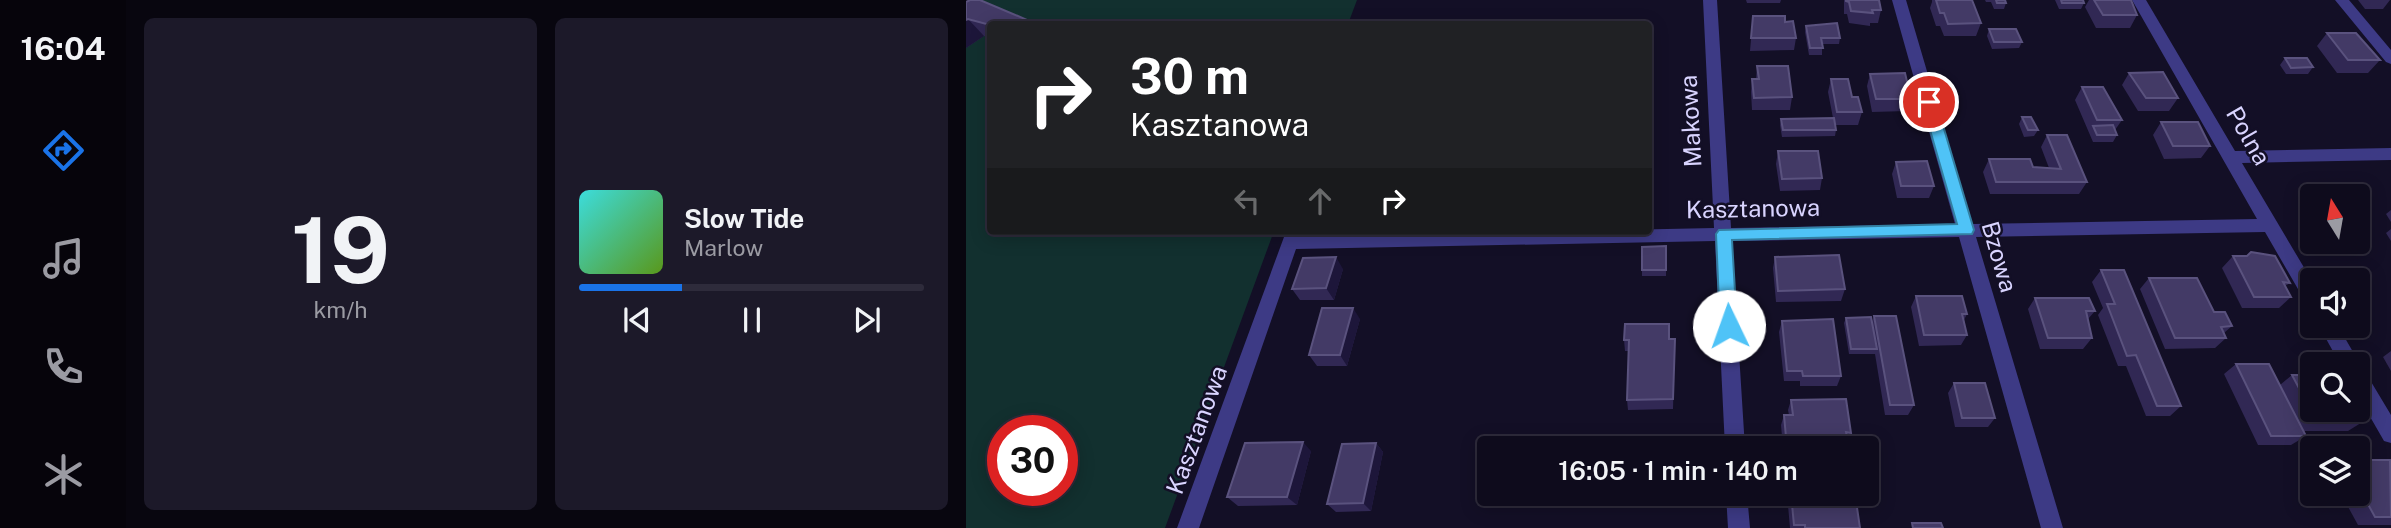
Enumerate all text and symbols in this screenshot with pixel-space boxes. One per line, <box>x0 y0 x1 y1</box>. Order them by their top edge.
text: 16:04 <box>21 30 105 67</box>
text: 30 m <box>1130 47 1249 105</box>
icon: right <box>1015 49 1106 140</box>
pin <box>1899 72 1959 132</box>
street label: Makowa <box>1674 74 1706 168</box>
icon: arrive <box>1910 83 1948 121</box>
street label: Polna <box>2221 101 2277 170</box>
text: Kasztanowa <box>1130 106 1309 143</box>
icon: directions <box>39 126 88 175</box>
icon: left <box>1228 182 1266 220</box>
icon: ahead <box>1301 182 1339 220</box>
icon: right <box>1374 182 1412 220</box>
north arrow <box>2300 184 2370 254</box>
map controls <box>2300 184 2370 506</box>
street label: Kasztanowa <box>1685 193 1820 223</box>
text: 19 <box>291 197 390 303</box>
text: Slow Tide <box>684 203 804 234</box>
street label: Bzowa <box>1977 218 2023 295</box>
icon: music <box>39 234 88 283</box>
text: Marlow <box>684 234 763 261</box>
button: sound <box>2300 268 2370 338</box>
position arrow <box>1692 289 1766 363</box>
text: km/h <box>313 296 368 323</box>
icon: previous <box>618 301 656 339</box>
icon: pause <box>733 301 771 339</box>
icon: next <box>848 301 886 339</box>
icon: phone <box>39 342 88 391</box>
button: search <box>2300 352 2370 422</box>
street label: Kasztanowa <box>1160 362 1232 498</box>
speed limit sign: 30 <box>987 415 1078 506</box>
button: layers <box>2300 436 2370 506</box>
icon: climate <box>39 450 88 499</box>
text: 16:05 · 1 min · 140 m <box>1558 455 1798 486</box>

